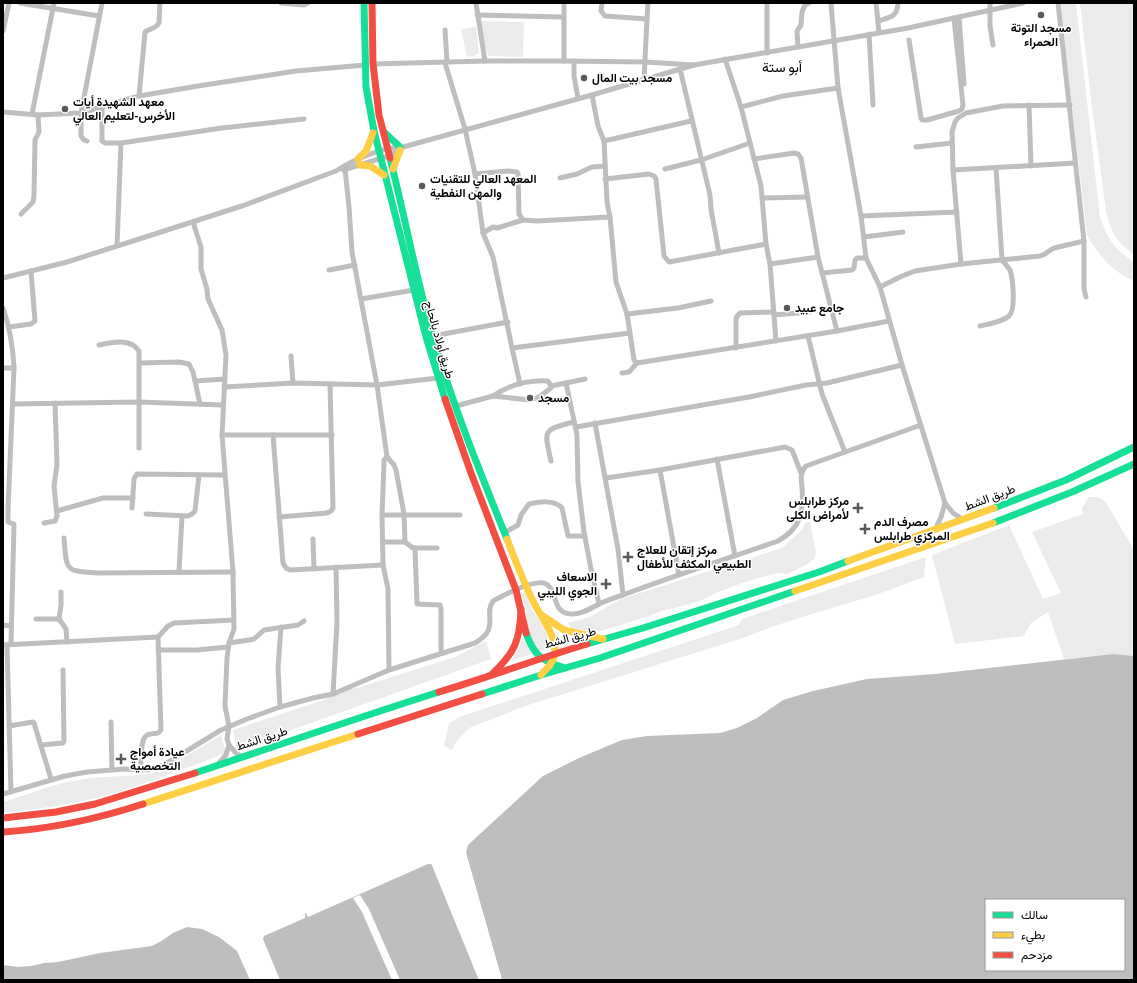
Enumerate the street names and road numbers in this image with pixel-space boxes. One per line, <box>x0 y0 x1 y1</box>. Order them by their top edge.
street label: طريق أولاد بالحاج <box>420 299 458 381</box>
street label: طريق الشط <box>962 480 1018 516</box>
street label: طريق الشط <box>542 623 598 653</box>
street label: طريق الشط <box>234 723 290 755</box>

